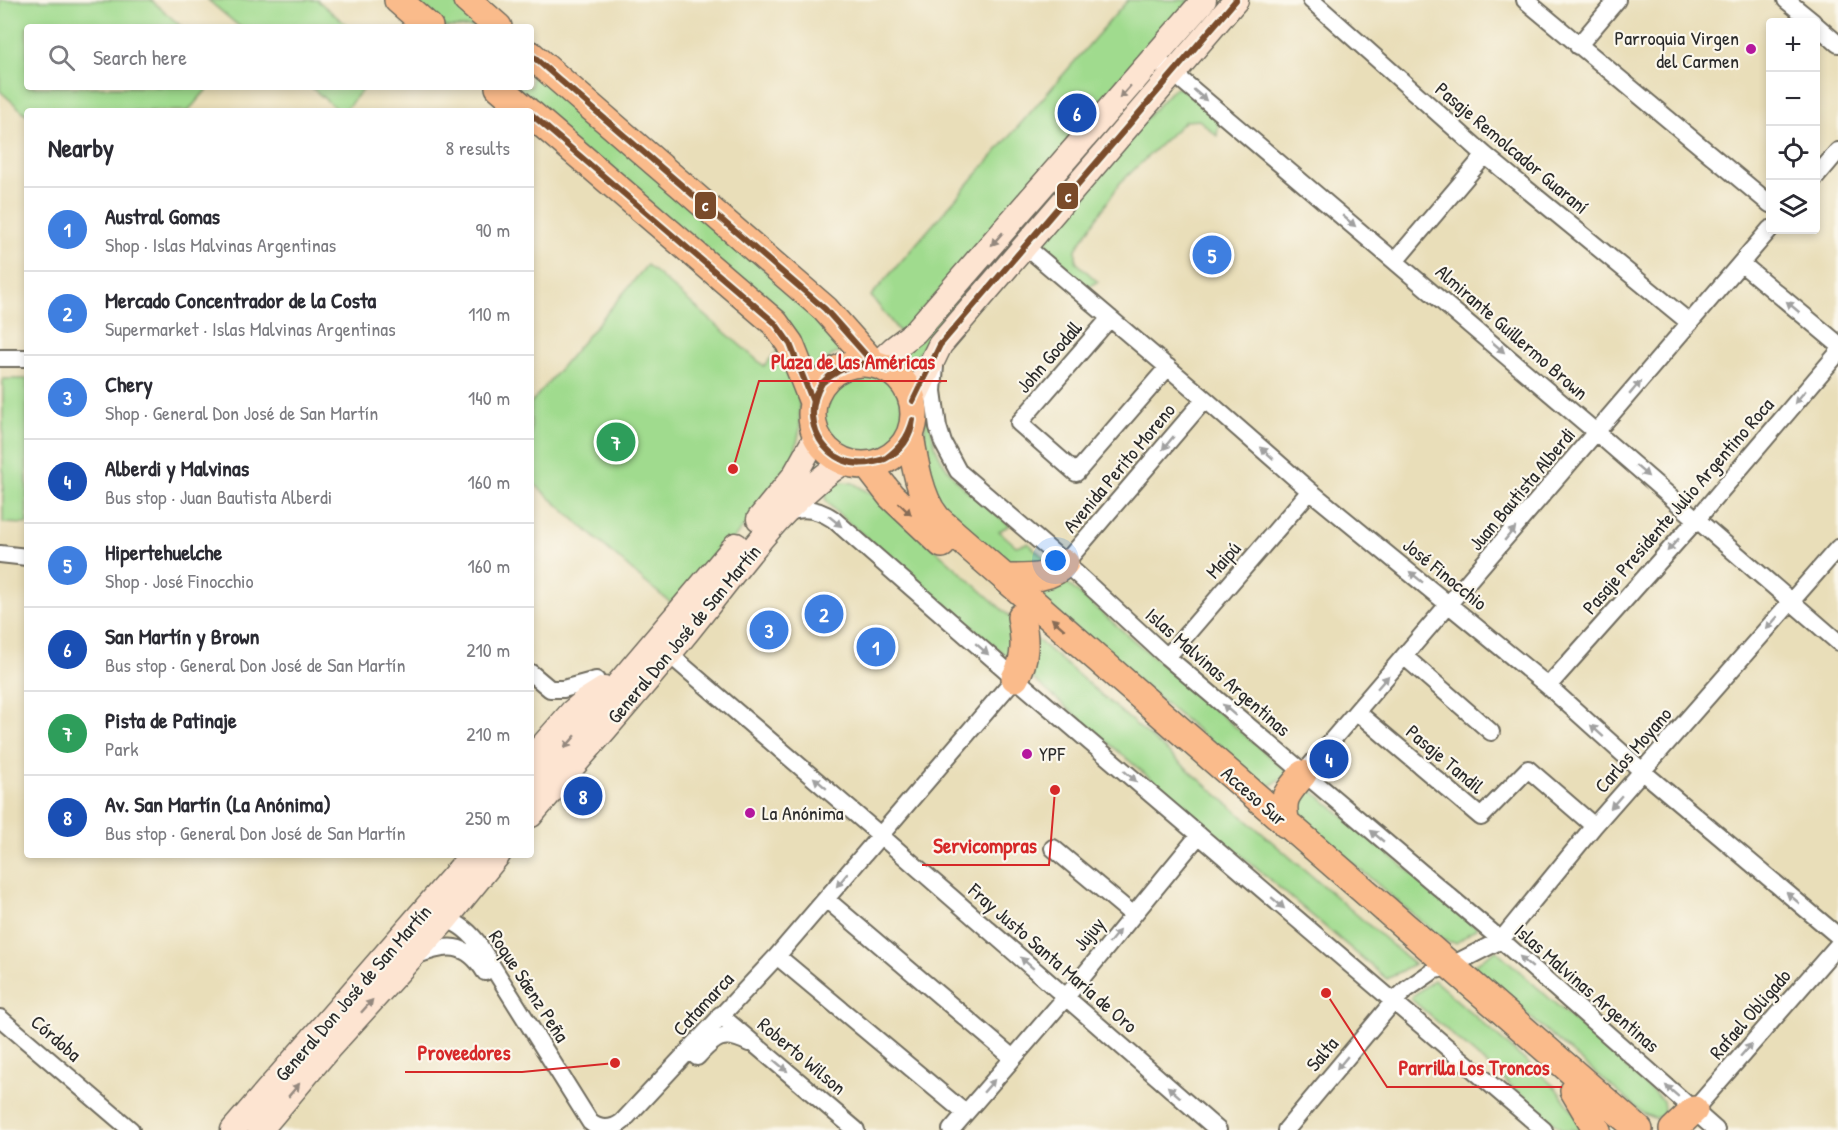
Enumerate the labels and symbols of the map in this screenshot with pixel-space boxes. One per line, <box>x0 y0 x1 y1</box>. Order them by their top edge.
place label: Parroquia Virgen del Carmen <box>1615 24 1739 74</box>
marker: Parroquia Virgen del Carmen <box>1744 42 1758 56</box>
street label: Pasaje Remolcador Guaraní <box>1430 75 1595 220</box>
one-way arrow <box>1119 84 1132 99</box>
one-way arrow <box>1192 89 1208 102</box>
pin: 6 <box>1058 90 1096 136</box>
line badge: c <box>1056 182 1079 210</box>
text: c <box>1065 185 1072 207</box>
line badge: c <box>694 191 717 220</box>
text: c <box>702 194 709 216</box>
one-way arrow <box>1341 214 1357 227</box>
one-way arrow <box>991 231 1004 246</box>
pin: 5 <box>1192 232 1232 278</box>
street label: Almirante Guillermo Brown <box>1430 258 1594 405</box>
one-way arrow <box>1786 301 1801 314</box>
street label: John Goodall <box>1010 315 1088 399</box>
one-way arrow <box>1490 340 1505 353</box>
callout: Plaza de las Américas <box>759 342 947 381</box>
text: Plaza de las Américas <box>771 347 935 376</box>
one-way arrow <box>1628 381 1641 396</box>
one-way arrow <box>1794 389 1807 404</box>
street label: Pasaje Presidente Julio Argentino Roca <box>1576 391 1779 620</box>
street label: Avenida Perito Moreno <box>1056 397 1181 538</box>
pin: 7 <box>596 420 636 464</box>
street label: Juan Bautista Alberdi <box>1462 422 1581 556</box>
one-way arrow <box>1161 435 1174 451</box>
one-way arrow <box>1259 446 1274 460</box>
one-way arrow <box>1634 464 1649 478</box>
one-way arrow <box>897 502 911 516</box>
one-way arrow <box>828 515 843 527</box>
one-way arrow <box>1504 526 1517 542</box>
street label: José Finocchio <box>1397 531 1493 616</box>
street label: Maipú <box>1199 535 1246 584</box>
one-way arrow <box>1666 538 1680 553</box>
street label: General Don José de San Martín <box>601 539 767 729</box>
your location <box>1041 546 1070 575</box>
one-way arrow <box>1409 572 1424 584</box>
pin: 2 <box>804 592 844 636</box>
street label: Islas Malvinas Argentinas <box>1140 601 1297 742</box>
pin: 3 <box>750 608 788 652</box>
one-way arrow <box>1765 616 1779 631</box>
one-way arrow <box>1050 618 1066 631</box>
pin: 1 <box>856 624 896 670</box>
one-way arrow <box>975 642 990 656</box>
one-way arrow <box>1376 675 1389 690</box>
street label: Carlos Moyano <box>1588 701 1677 798</box>
one-way arrow <box>1222 704 1237 717</box>
street label: Pasaje Tandil <box>1401 718 1491 800</box>
one-way arrow <box>1590 725 1605 738</box>
one-way arrow <box>564 734 577 749</box>
pin: 4 <box>1310 736 1348 782</box>
place label: YPF <box>1039 740 1065 767</box>
marker: YPF <box>1020 747 1034 761</box>
street label: Acceso Sur <box>1216 760 1293 832</box>
one-way arrow <box>1122 770 1138 783</box>
pin: 8 <box>564 774 602 818</box>
one-way arrow <box>812 777 828 790</box>
one-way arrow <box>1610 794 1623 809</box>
place label: La Anónima <box>762 799 844 826</box>
marker: La Anónima <box>743 806 757 820</box>
callout: Servicompras <box>922 826 1049 865</box>
one-way arrow <box>1370 830 1385 843</box>
text: Servicompras <box>933 831 1037 861</box>
one-way arrow <box>836 872 849 888</box>
street label: Fray Justo Santa María de Oro <box>962 876 1144 1039</box>
one-way arrow <box>1785 892 1801 905</box>
one-way arrow <box>1270 897 1286 910</box>
street label: General Don José de San Martín <box>268 899 437 1087</box>
street label: Jujuy <box>1067 911 1111 956</box>
street label: Islas Malvinas Argentinas <box>1509 917 1666 1058</box>
street label: Roque Sáenz Peña <box>483 924 576 1047</box>
one-way arrow <box>1108 929 1120 944</box>
one-way arrow <box>1519 956 1534 969</box>
one-way arrow <box>1020 957 1035 970</box>
street label: Rafael Obligado <box>1703 963 1796 1065</box>
street label: Catamarca <box>666 966 739 1041</box>
one-way arrow <box>360 999 373 1014</box>
street label: Córdoba <box>25 1008 87 1067</box>
street label: Roberto Wilson <box>752 1011 852 1101</box>
street label: Salta <box>1299 1031 1344 1077</box>
callout: Proveedores <box>405 1033 522 1072</box>
text: Proveedores <box>418 1038 510 1067</box>
one-way arrow <box>1739 1043 1753 1058</box>
callout: Parrilla Los Troncos <box>1387 1048 1562 1087</box>
text: Parrilla Los Troncos <box>1398 1053 1550 1082</box>
one-way arrow <box>1336 1055 1349 1070</box>
one-way arrow <box>773 1060 789 1073</box>
one-way arrow <box>982 1079 995 1094</box>
one-way arrow <box>288 1082 301 1098</box>
one-way arrow <box>1665 1084 1680 1098</box>
one-way arrow <box>1166 1085 1182 1098</box>

